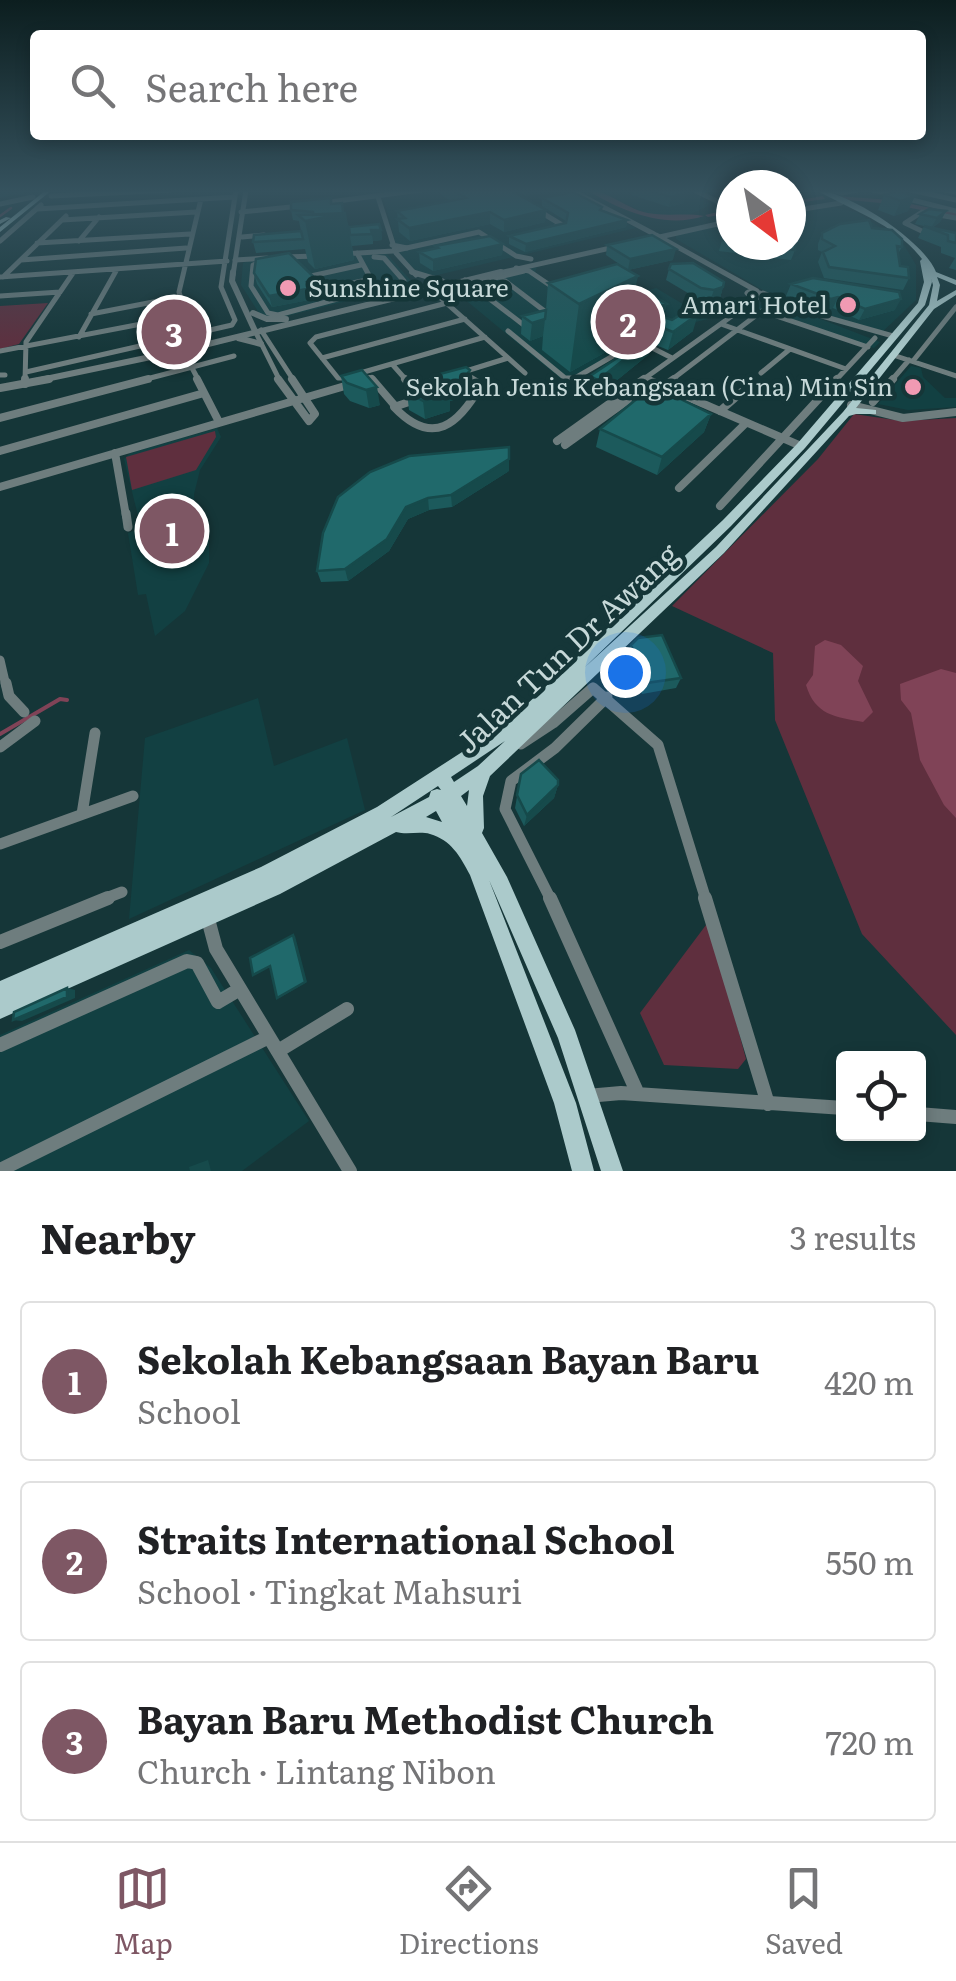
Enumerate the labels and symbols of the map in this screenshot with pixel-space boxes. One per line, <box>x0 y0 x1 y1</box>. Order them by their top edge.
north arrow <box>716 170 806 260</box>
place label: Sunshine Square <box>308 268 509 305</box>
marker: Sunshine Square <box>277 277 299 299</box>
pin: 2 <box>596 284 660 360</box>
place label: Amari Hotel <box>682 285 828 322</box>
pin: 3 <box>142 294 206 370</box>
marker: Amari Hotel <box>837 294 859 316</box>
place label: Sekolah Jenis Kebangsaan (Cina) Min Sin <box>405 367 893 404</box>
marker: Sekolah Jenis Kebangsaan (Cina) Min Sin <box>902 376 924 398</box>
pin: 1 <box>140 494 204 568</box>
street label: Jalan Tun Dr Awang <box>445 531 688 762</box>
your location <box>600 647 651 698</box>

